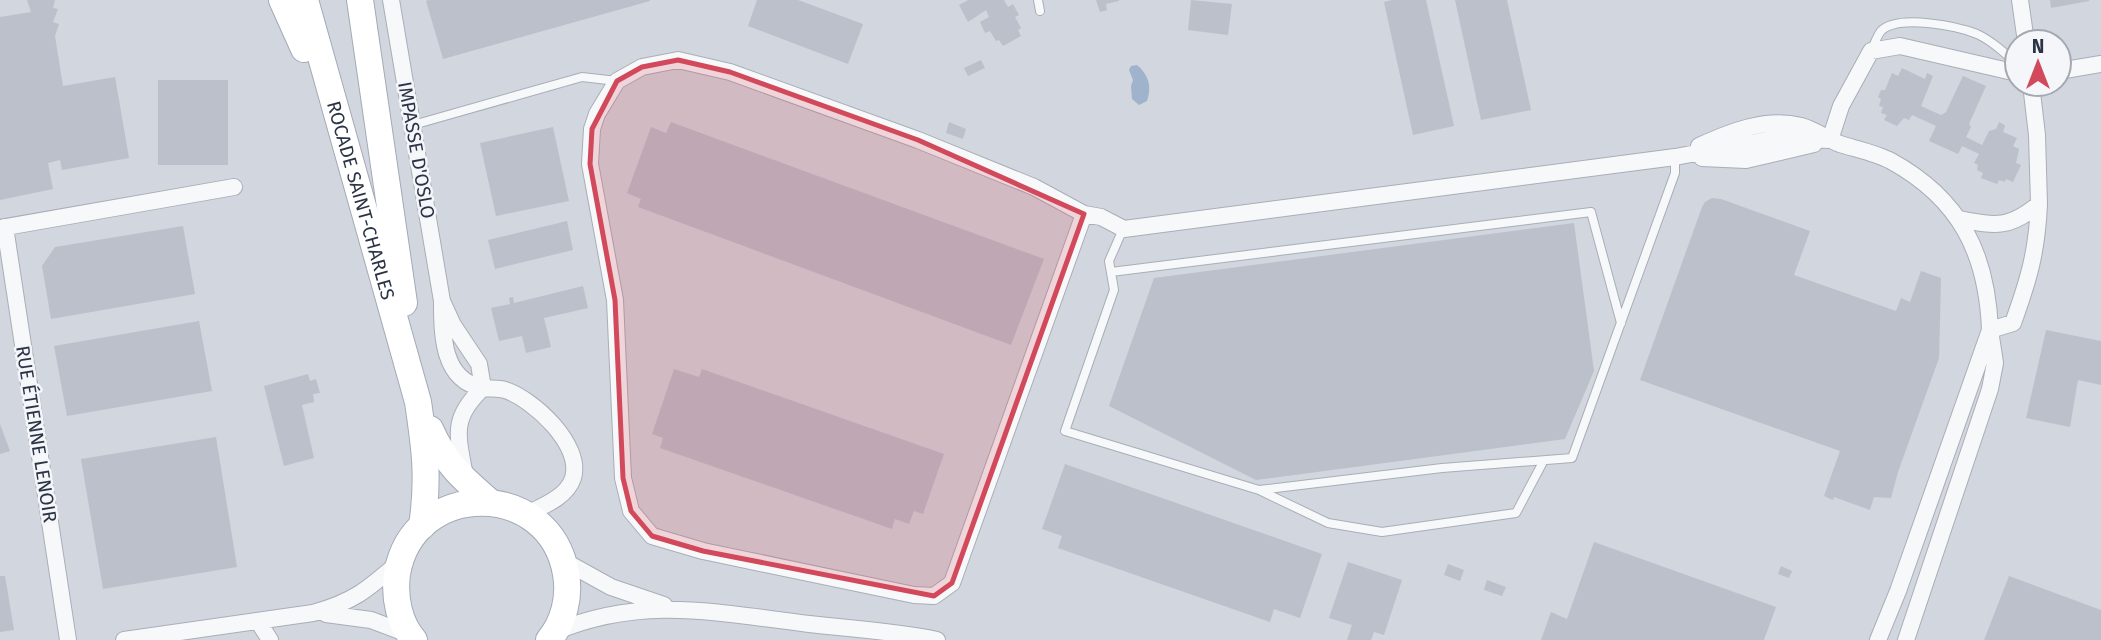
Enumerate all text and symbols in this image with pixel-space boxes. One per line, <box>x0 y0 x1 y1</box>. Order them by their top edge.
north arrow <box>2003 28 2073 98</box>
text: N <box>2032 35 2044 58</box>
street label: IMPASSE D'OSLO <box>393 80 440 220</box>
street label: ROCADE SAINT-CHARLES <box>322 98 400 302</box>
street label: RUE ÉTIENNE LENOIR <box>11 344 62 525</box>

